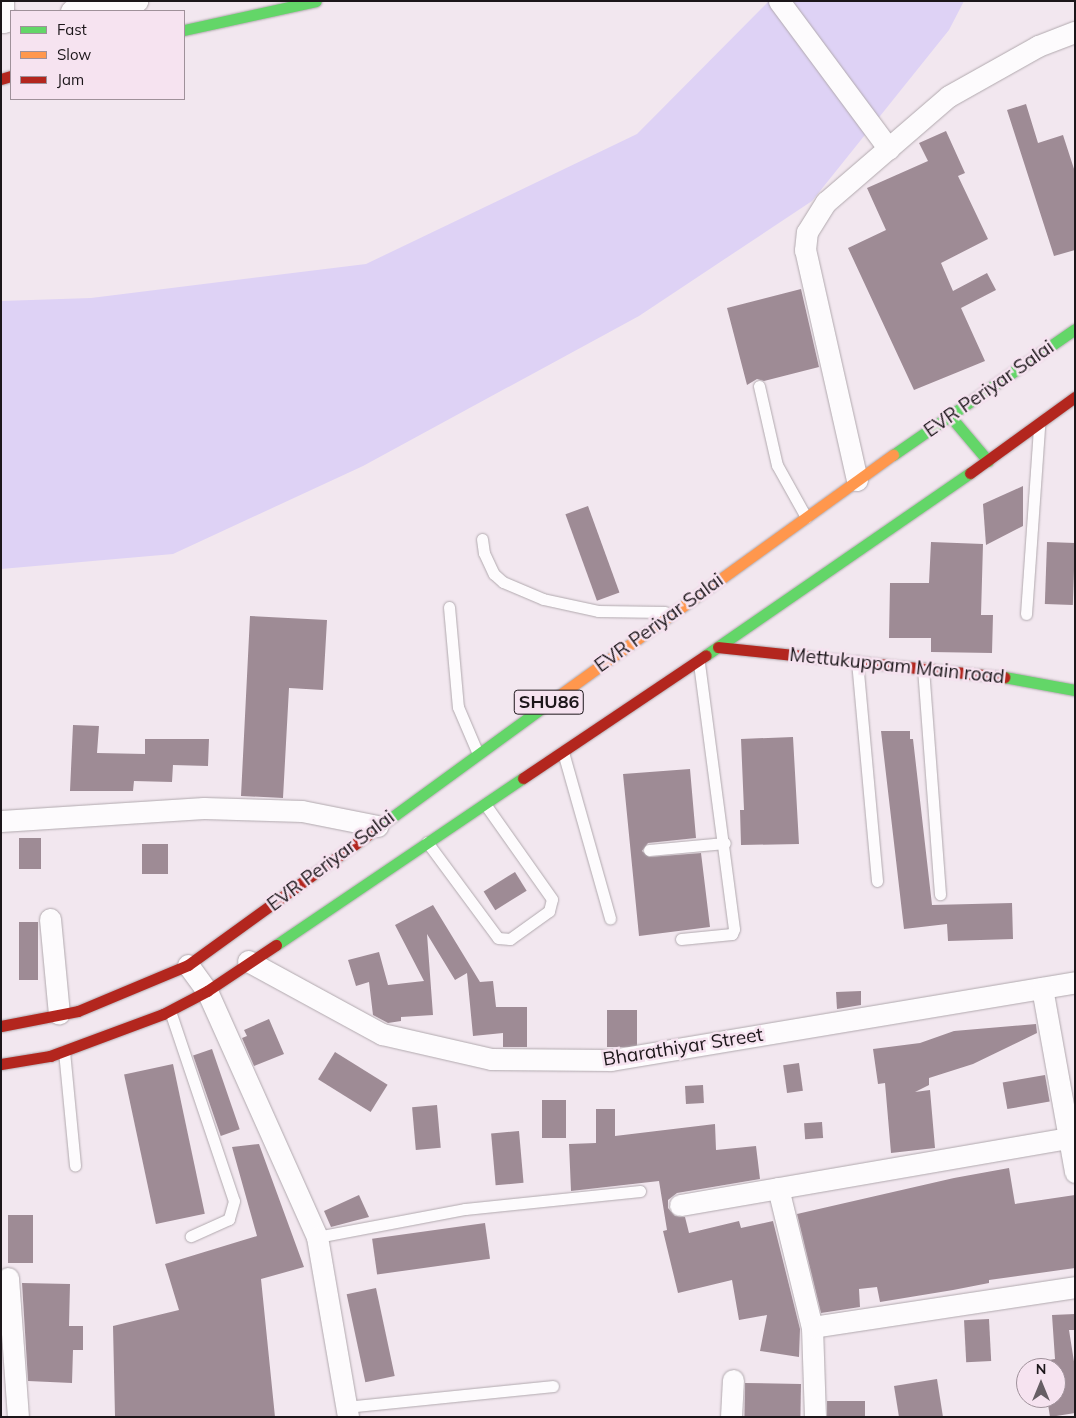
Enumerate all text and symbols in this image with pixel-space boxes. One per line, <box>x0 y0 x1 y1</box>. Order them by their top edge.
legend <box>10 10 185 100</box>
text: Fast <box>57 20 87 39</box>
text: Slow <box>57 45 91 64</box>
text: Jam <box>57 70 84 89</box>
street label: EVR Periyar Salai <box>920 336 1058 442</box>
street label: EVR Periyar Salai <box>590 569 728 677</box>
street label: Mettukuppam Main road <box>788 643 1006 689</box>
road number: SHU86 <box>513 686 585 718</box>
street label: EVR Periyar Salai <box>263 806 399 916</box>
street label: Bharathiyar Street <box>601 1023 765 1071</box>
north arrow <box>1016 1358 1066 1408</box>
text: N <box>1036 1360 1046 1378</box>

